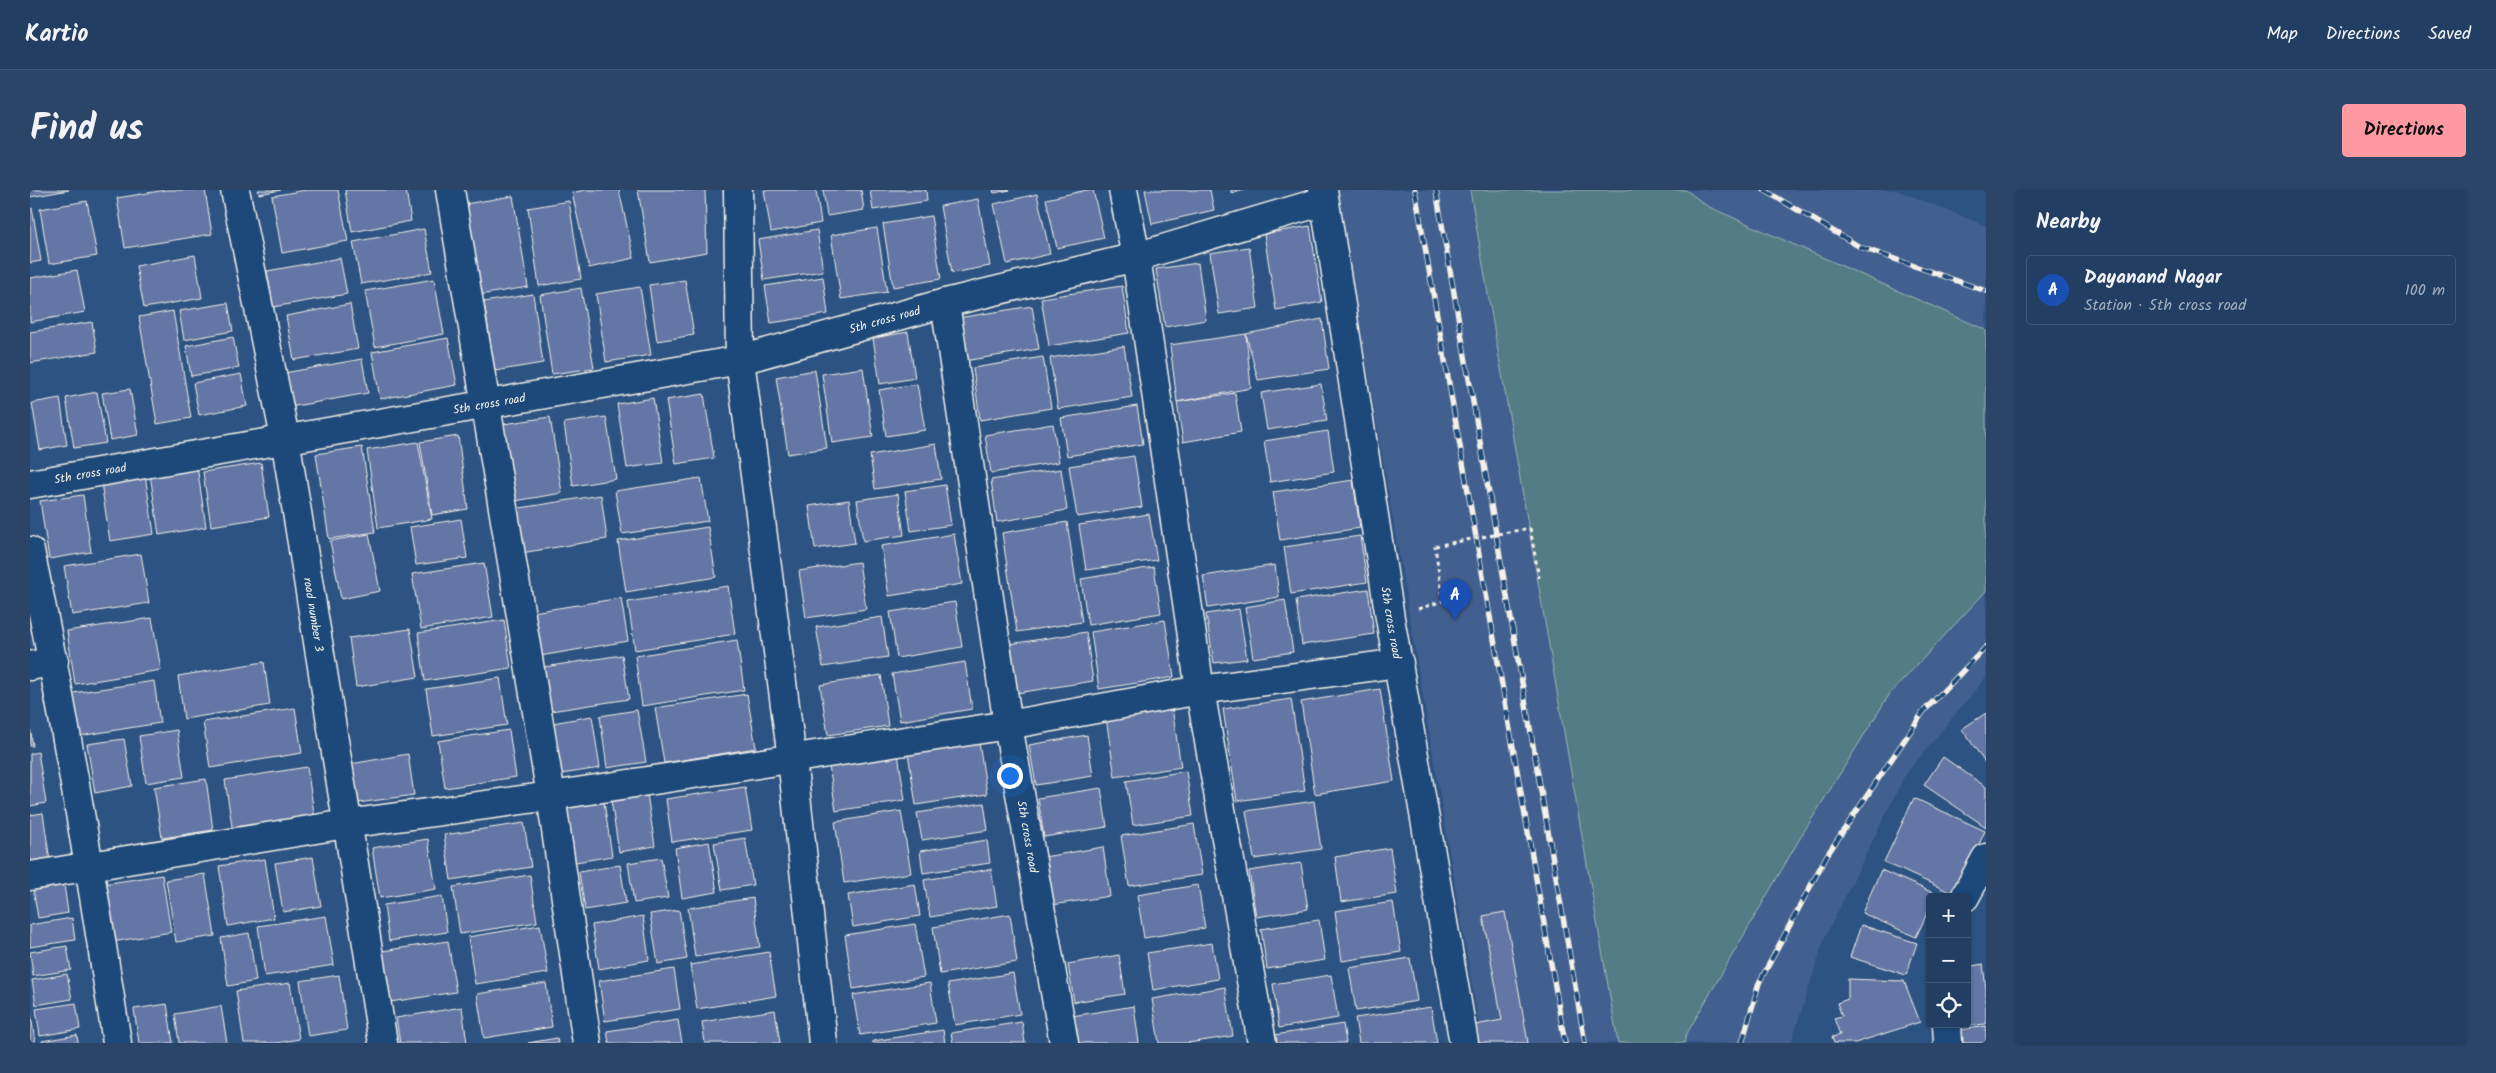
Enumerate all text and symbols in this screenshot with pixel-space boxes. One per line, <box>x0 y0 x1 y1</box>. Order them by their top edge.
text: Kartio <box>25 15 88 54</box>
text: Map <box>2266 20 2298 49</box>
text: Directions <box>2326 20 2400 49</box>
text: Saved <box>2428 20 2471 49</box>
text: Find us <box>30 102 143 158</box>
button: Directions <box>2342 104 2466 157</box>
text: Nearby <box>2036 206 2101 239</box>
text: Dayanand Nagar <box>2084 263 2222 293</box>
text: A <box>2048 278 2058 303</box>
text: 100 m <box>2405 278 2445 303</box>
text: Station · 5th cross road <box>2084 293 2246 318</box>
street label: 5th cross road <box>847 301 924 339</box>
street label: 5th cross road <box>451 388 528 419</box>
street label: 5th cross road <box>52 458 129 489</box>
street label: road number 3 <box>298 576 329 653</box>
pin: A <box>1439 579 1471 620</box>
street label: 5th cross road <box>1376 585 1407 661</box>
your location <box>997 763 1023 789</box>
street label: 5th cross road <box>1012 799 1044 875</box>
map controls <box>1926 893 1971 1028</box>
button: + <box>1926 893 1971 938</box>
button: − <box>1926 938 1971 983</box>
button: locate <box>1926 983 1971 1028</box>

